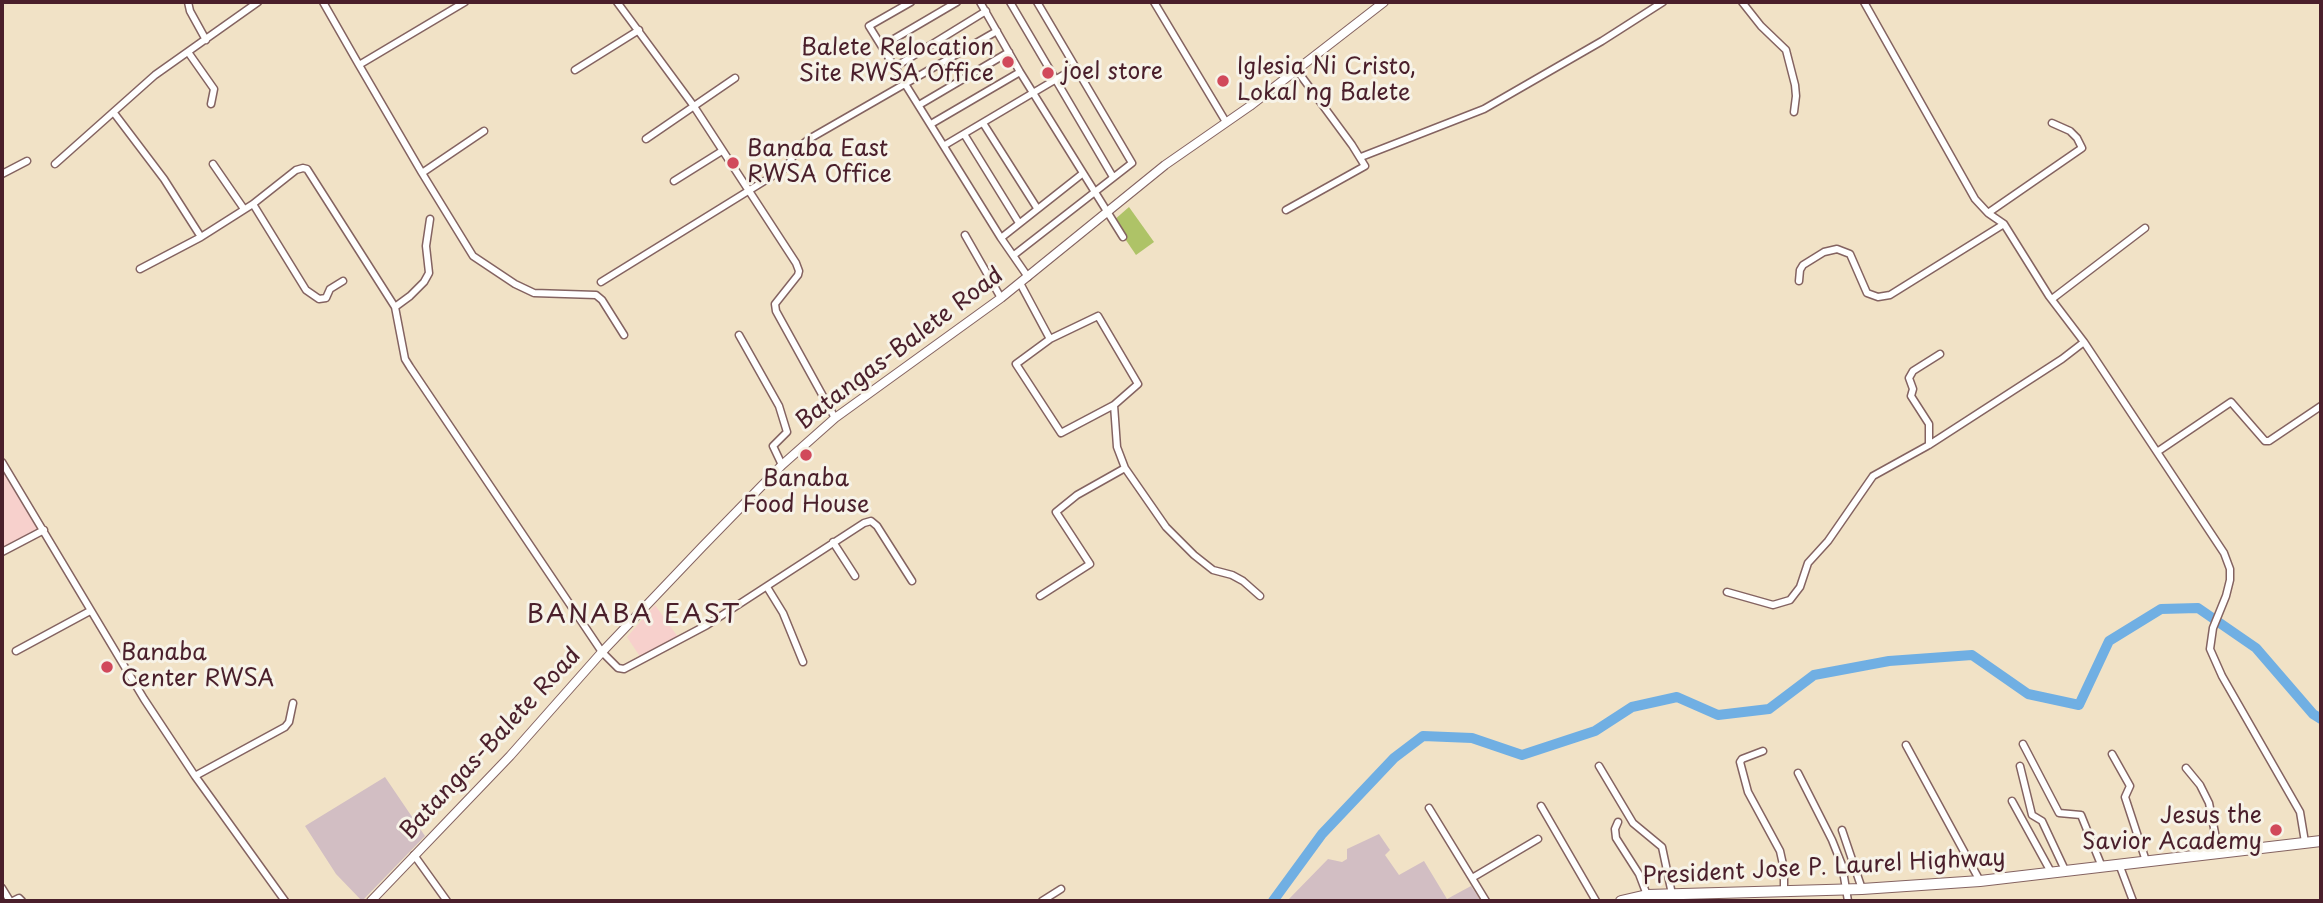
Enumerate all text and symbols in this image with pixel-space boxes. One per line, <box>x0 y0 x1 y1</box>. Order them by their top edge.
place label: Balete Relocation Site RWSA Office <box>799 35 994 89</box>
marker: Balete Relocation Site RWSA Office <box>1000 54 1016 70</box>
place label: Iglesia Ni Cristo, Lokal ng Balete <box>1237 54 1416 108</box>
place label: joel store <box>1062 59 1163 87</box>
marker: joel store <box>1040 65 1056 81</box>
marker: Iglesia Ni Cristo, Lokal ng Balete <box>1215 73 1231 89</box>
place label: Banaba East RWSA Office <box>747 136 892 190</box>
marker: Banaba East RWSA Office <box>725 155 741 171</box>
street label: Batangas-Balete Road <box>791 262 1009 436</box>
marker: Banaba Food House <box>798 447 814 463</box>
place label: Banaba Food House <box>743 466 869 520</box>
district label: BANABA EAST <box>528 600 740 632</box>
place label: Banaba Center RWSA <box>121 640 274 694</box>
street label: Batangas-Balete Road <box>395 642 587 846</box>
marker: Banaba Center RWSA <box>99 659 115 675</box>
place label: Jesus the Savior Academy <box>2082 803 2262 857</box>
marker: Jesus the Savior Academy <box>2268 822 2284 838</box>
street label: President Jose P. Laurel Highway <box>1642 845 2006 891</box>

